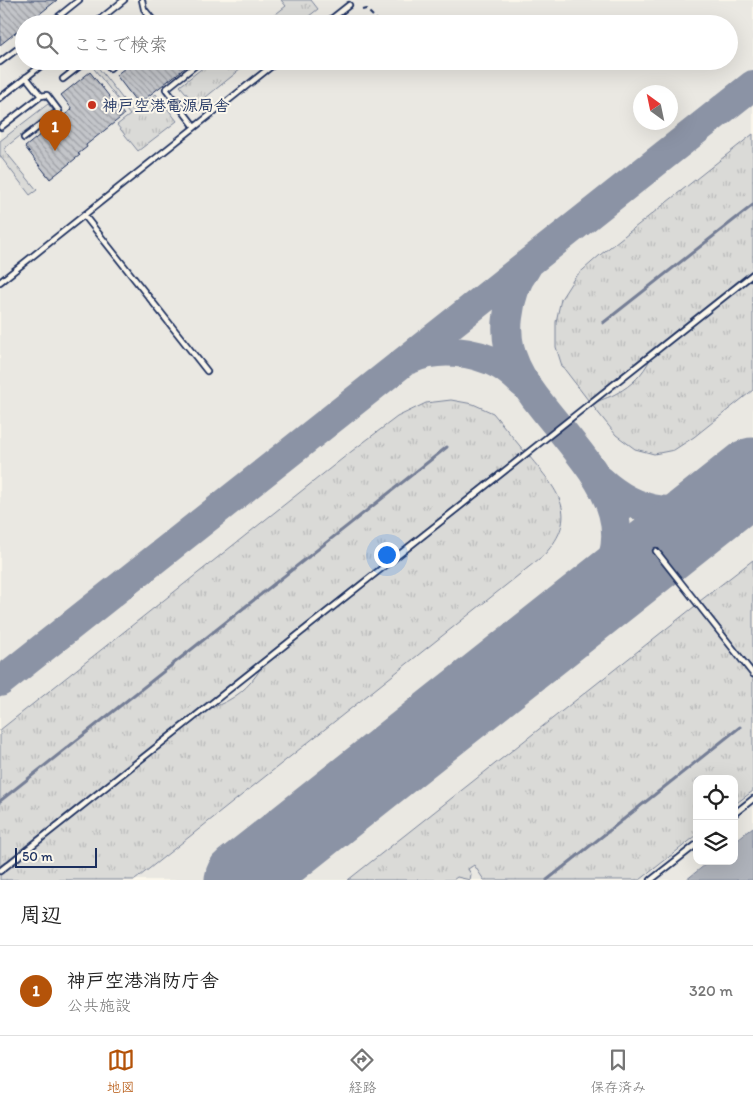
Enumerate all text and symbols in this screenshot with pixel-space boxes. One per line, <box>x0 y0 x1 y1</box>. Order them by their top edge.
search box <box>15 15 738 70</box>
icon: search <box>33 29 61 57</box>
text: ここで検索 <box>73 33 168 56</box>
north arrow <box>633 85 678 130</box>
place label: 神戸空港電源局舎 <box>102 96 230 115</box>
marker: 神戸空港電源局舎 <box>86 99 98 111</box>
pin: 1 <box>39 110 71 151</box>
your location <box>374 542 400 568</box>
map controls <box>693 775 738 865</box>
button: locate <box>693 775 738 820</box>
button: layers <box>693 820 738 865</box>
scale bar <box>15 845 98 868</box>
text: 50 m <box>22 848 53 865</box>
text: 周辺 <box>20 902 62 927</box>
text: 神戸空港消防庁舎 <box>67 969 219 992</box>
text: 1 <box>32 981 40 1000</box>
text: 320 m <box>689 981 733 1000</box>
text: 公共施設 <box>67 996 131 1015</box>
tab: 地図 <box>107 1046 135 1096</box>
tab: 経路 <box>348 1046 376 1096</box>
tab: 保存済み <box>590 1046 646 1096</box>

